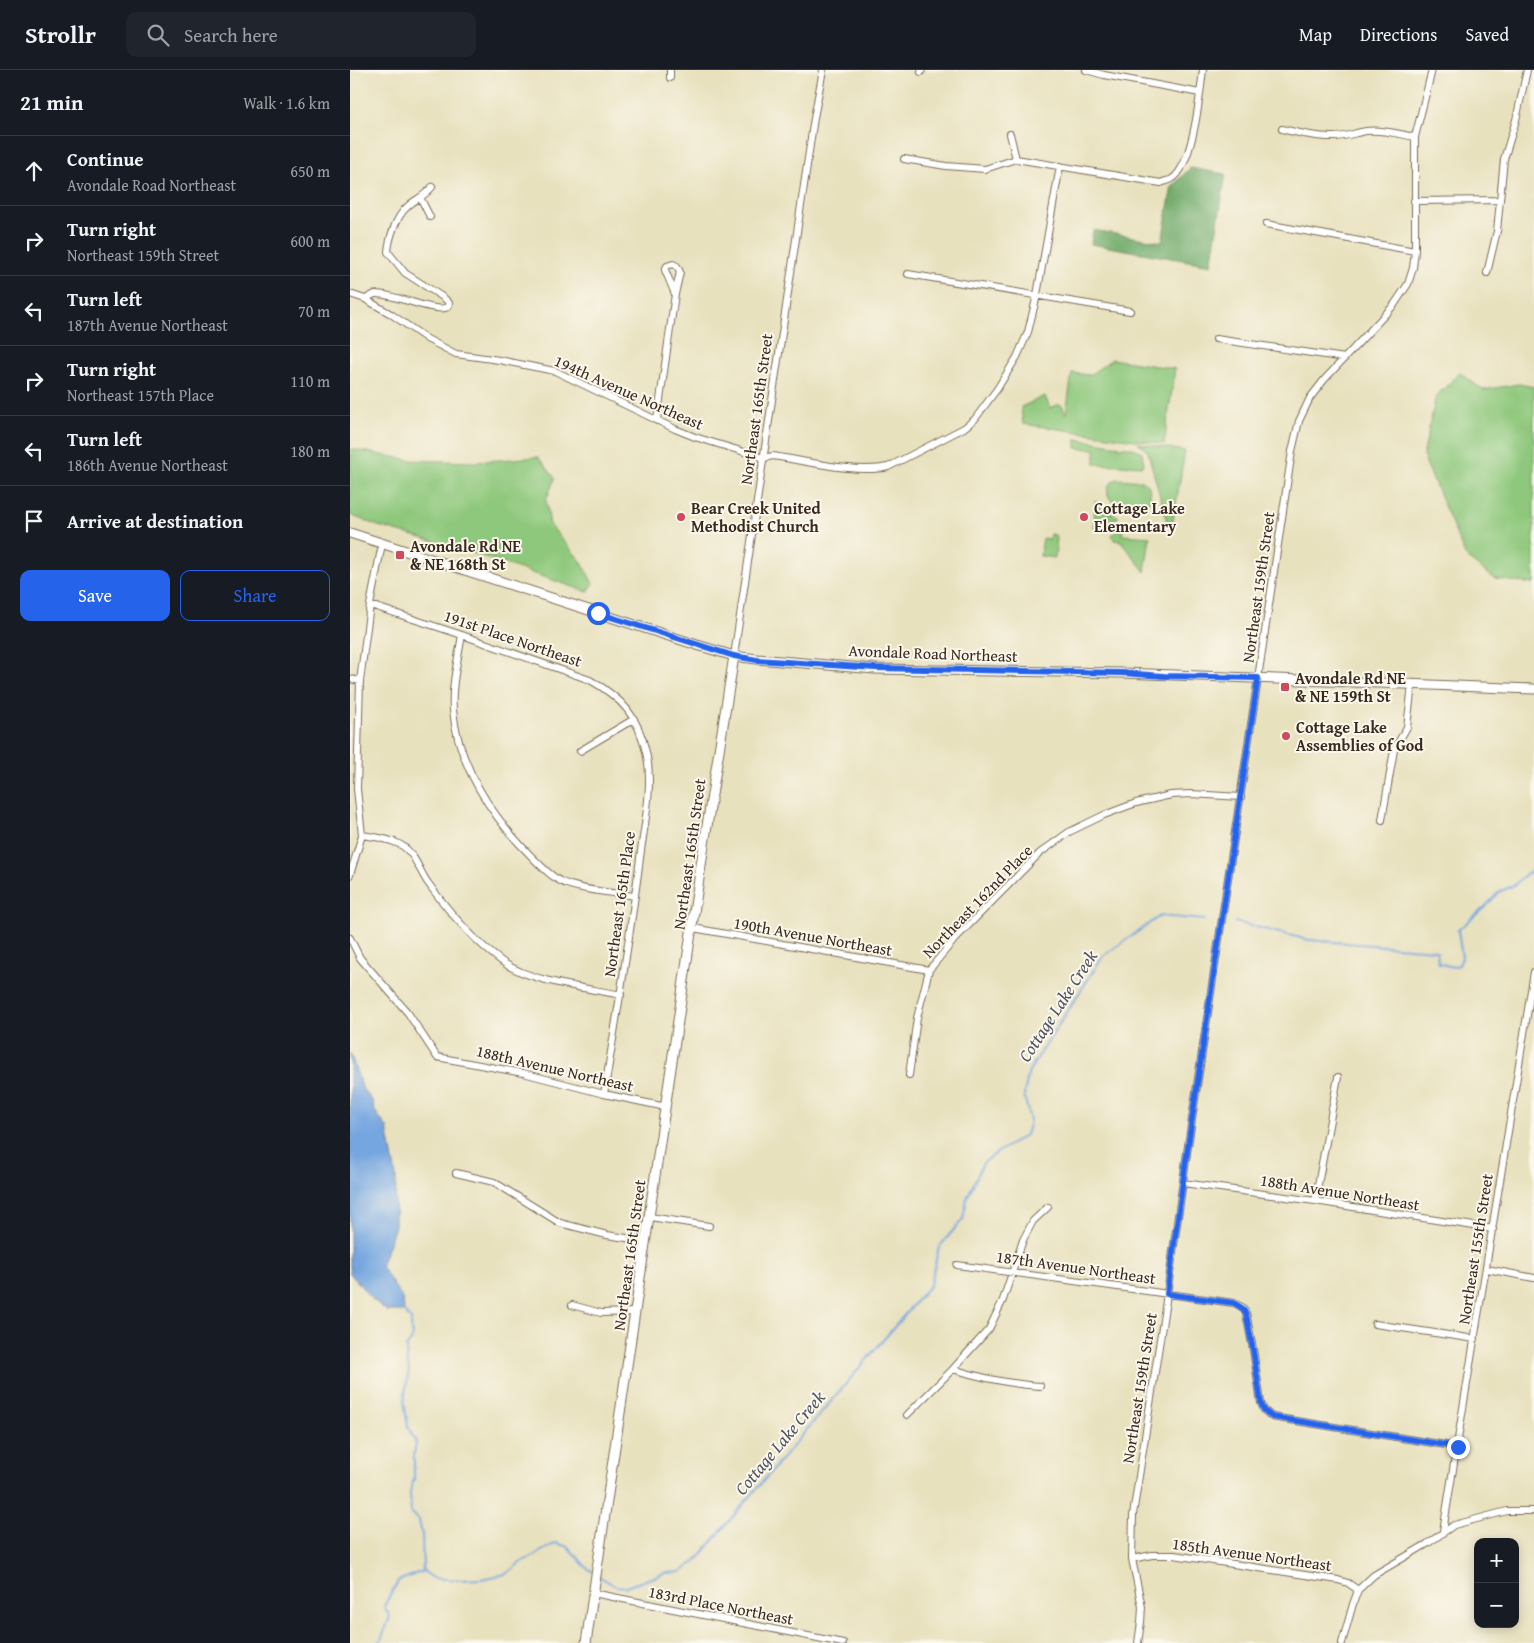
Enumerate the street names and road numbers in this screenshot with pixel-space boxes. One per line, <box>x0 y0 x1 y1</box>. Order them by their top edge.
street label: Northeast 165th Street <box>734 332 779 486</box>
street label: 194th Avenue Northeast <box>551 348 708 436</box>
street label: Northeast 159th Street <box>1236 510 1281 664</box>
street label: 191st Place Northeast <box>441 603 585 673</box>
street label: Avondale Road Northeast <box>848 638 1018 668</box>
street label: Northeast 165th Street <box>667 777 712 931</box>
street label: Northeast 165th Place <box>597 830 641 978</box>
street label: Northeast 162nd Place <box>916 839 1038 963</box>
street label: 190th Avenue Northeast <box>732 910 895 962</box>
street label: 188th Avenue Northeast <box>474 1038 636 1098</box>
street label: 188th Avenue Northeast <box>1259 1168 1422 1216</box>
street label: Northeast 155th Street <box>1451 1172 1499 1326</box>
street label: Northeast 165th Street <box>607 1178 652 1332</box>
street label: 187th Avenue Northeast <box>995 1244 1158 1290</box>
street label: Northeast 159th Street <box>1115 1311 1163 1465</box>
street label: 185th Avenue Northeast <box>1171 1531 1334 1577</box>
street label: 183rd Place Northeast <box>646 1579 796 1631</box>

